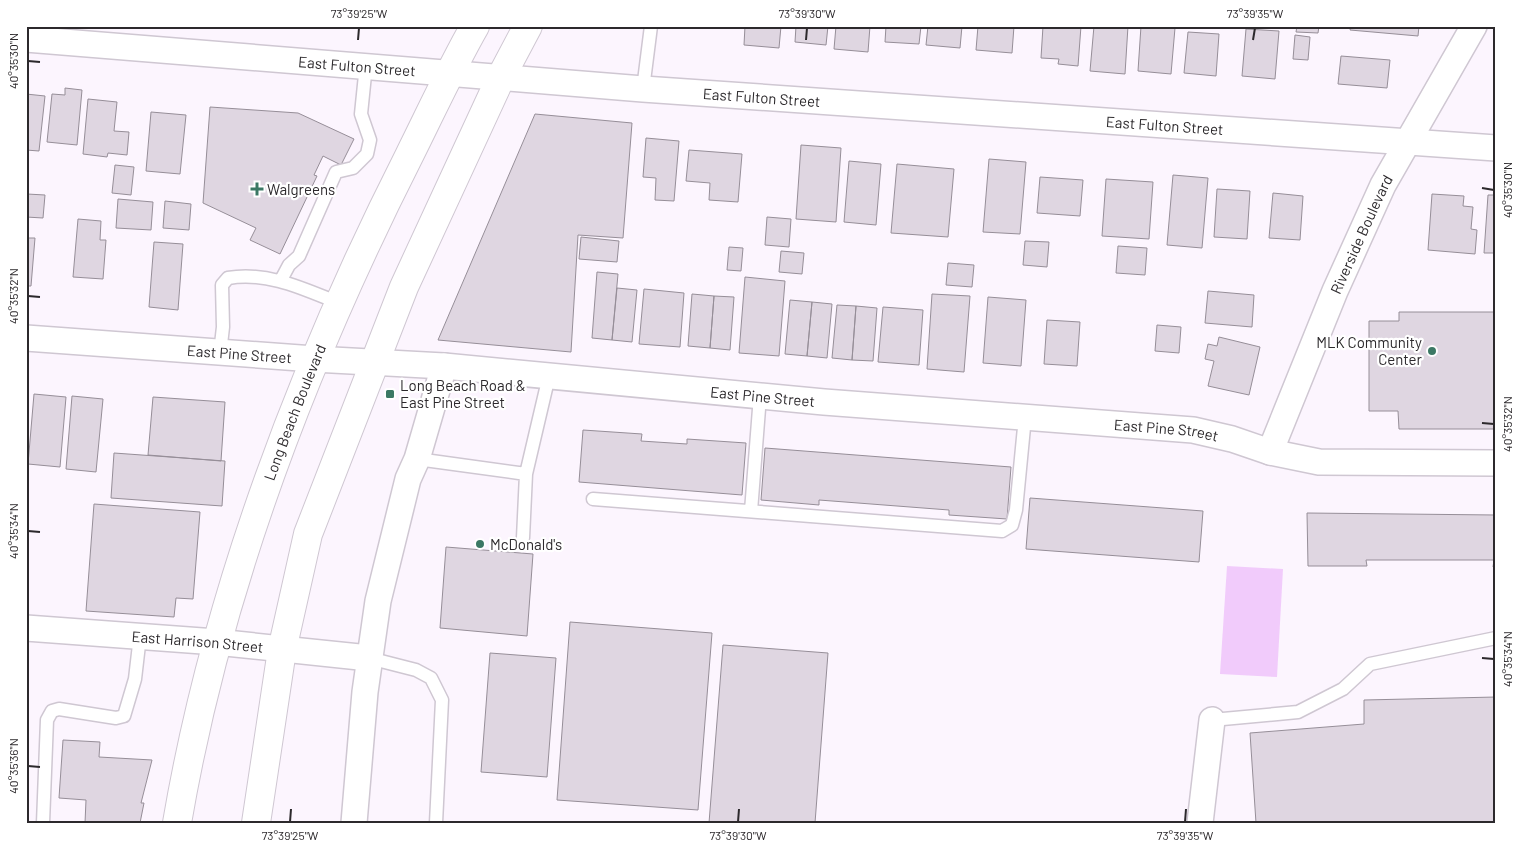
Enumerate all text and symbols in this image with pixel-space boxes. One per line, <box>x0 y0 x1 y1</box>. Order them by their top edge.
text: 73°39'25"W <box>331 6 388 20</box>
text: 73°39'30"W <box>778 6 836 20</box>
text: 73°39'35"W <box>1227 6 1284 20</box>
text: 40°35'30"N <box>6 33 20 89</box>
street label: East Fulton Street <box>297 52 416 80</box>
street label: East Fulton Street <box>702 84 821 110</box>
street label: East Fulton Street <box>1105 112 1224 138</box>
text: 40°35'30"N <box>1500 162 1514 218</box>
street label: Riverside Boulevard <box>1326 172 1396 297</box>
place label: Walgreens <box>267 180 335 198</box>
marker: Walgreens <box>251 183 263 195</box>
text: 40°35'32"N <box>6 268 20 324</box>
place label: MLK Community Center <box>1316 333 1423 368</box>
street label: East Pine Street <box>186 341 293 366</box>
street label: Long Beach Boulevard <box>260 341 329 483</box>
marker: MLK Community Center <box>1426 345 1438 357</box>
place label: Long Beach Road & East Pine Street <box>400 376 526 411</box>
street label: East Pine Street <box>709 382 816 410</box>
marker: Long Beach Road & East Pine Street <box>384 388 396 400</box>
text: 40°35'32"N <box>1500 396 1514 452</box>
street label: East Pine Street <box>1113 415 1220 445</box>
text: 40°35'34"N <box>6 503 20 559</box>
place label: McDonald's <box>490 535 562 553</box>
marker: McDonald's <box>474 538 486 550</box>
street label: East Harrison Street <box>131 627 264 656</box>
text: 40°35'34"N <box>1500 631 1514 687</box>
text: 40°35'36"N <box>6 738 20 794</box>
text: 73°39'25"W <box>262 828 319 842</box>
text: 73°39'30"W <box>709 828 767 842</box>
text: 73°39'35"W <box>1157 828 1214 842</box>

